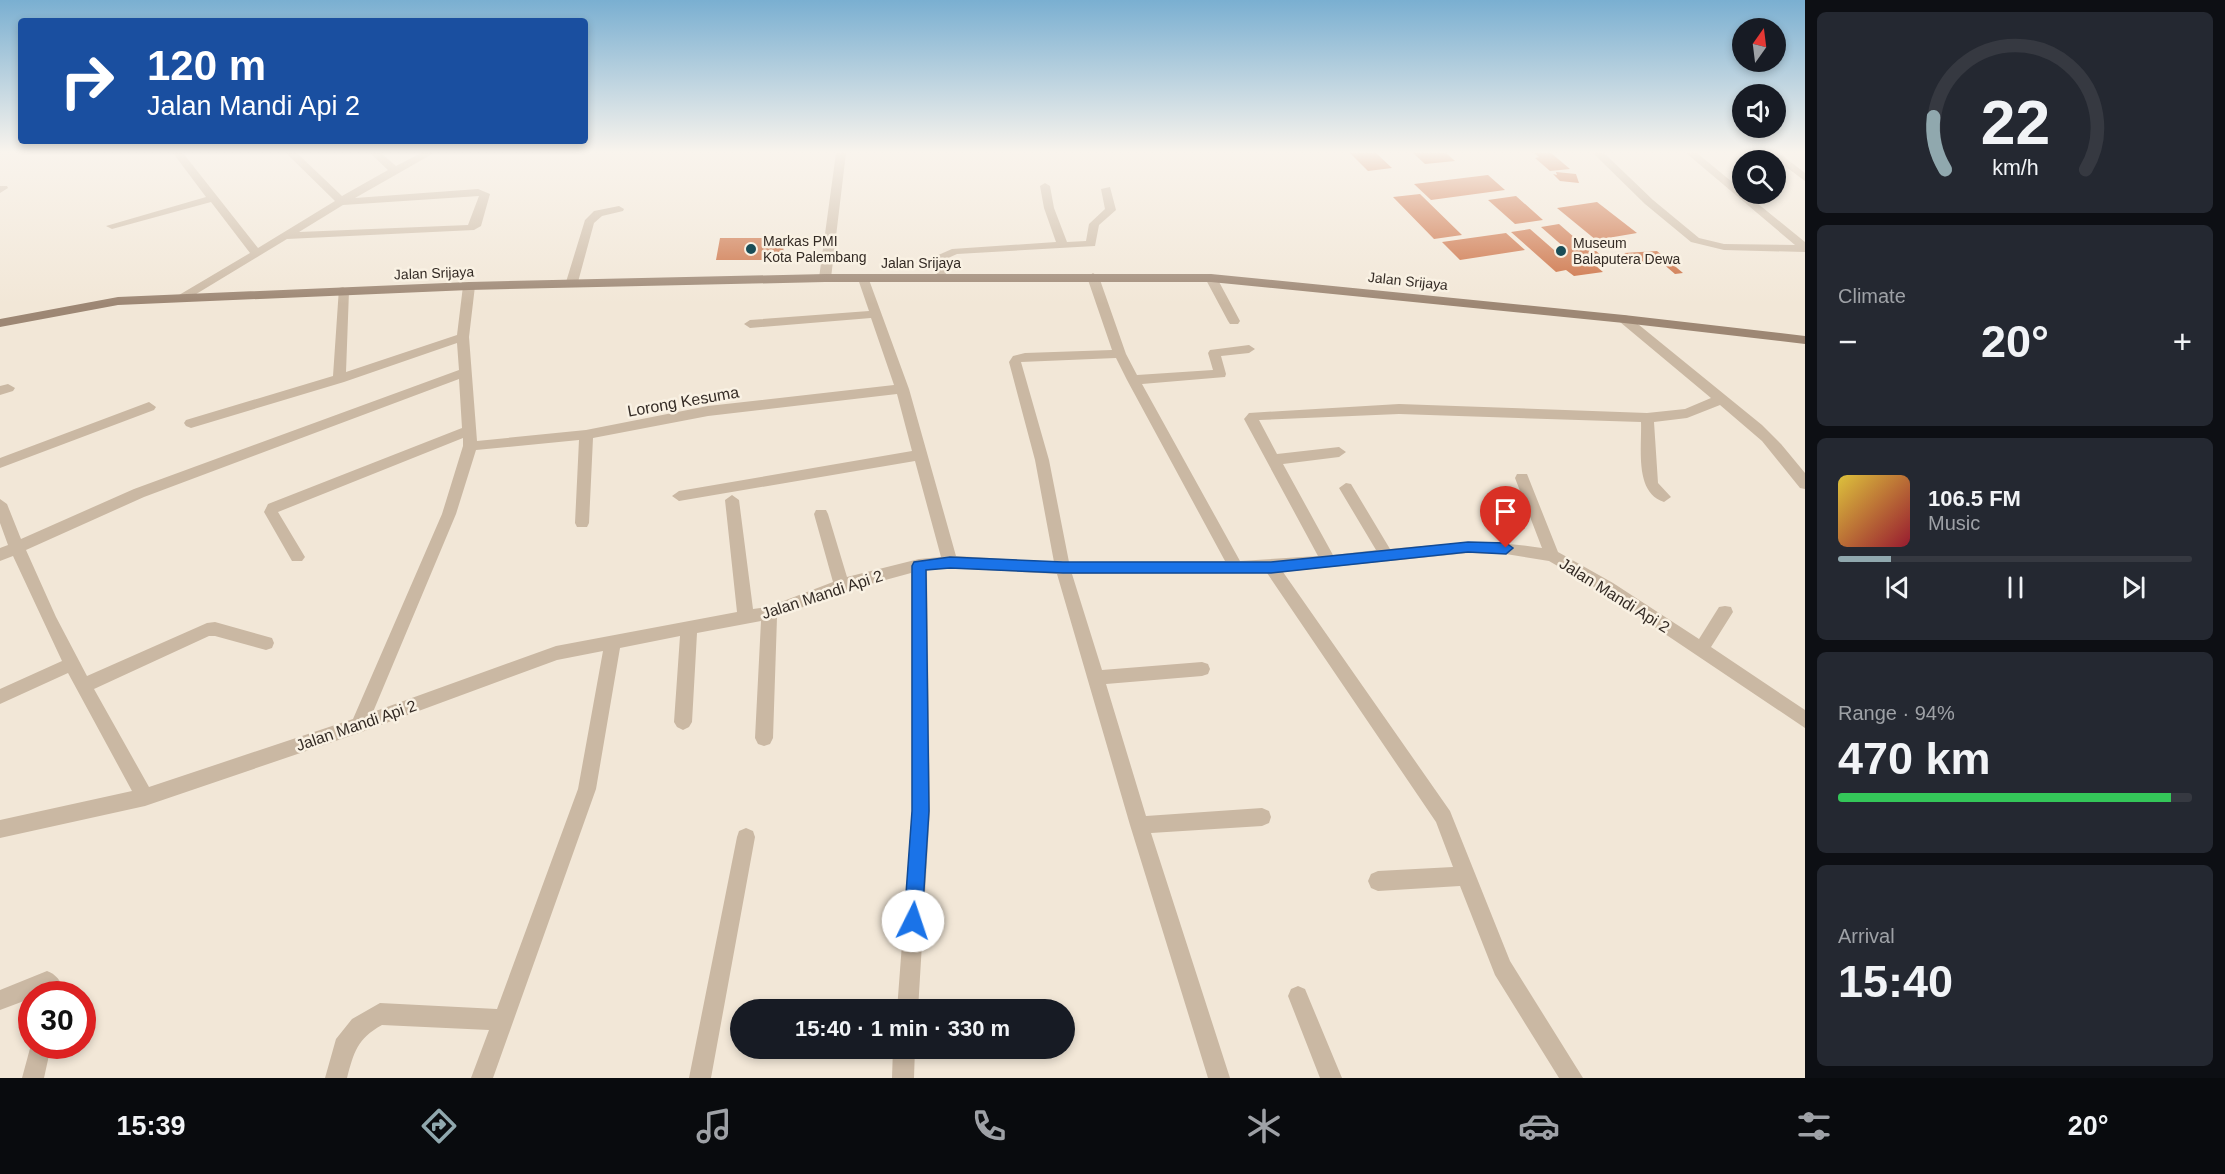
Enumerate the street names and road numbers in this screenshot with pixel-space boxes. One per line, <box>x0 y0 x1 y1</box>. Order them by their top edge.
street label: Jalan Srijaya <box>881 255 961 271</box>
street label: Jalan Srijaya <box>394 264 475 282</box>
street label: Jalan Srijaya <box>1367 269 1449 293</box>
street label: Lorong Kesuma <box>626 383 740 420</box>
street label: Jalan Mandi Api 2 <box>1557 555 1673 636</box>
street label: Jalan Mandi Api 2 <box>759 567 885 622</box>
street label: Jalan Mandi Api 2 <box>294 697 419 754</box>

